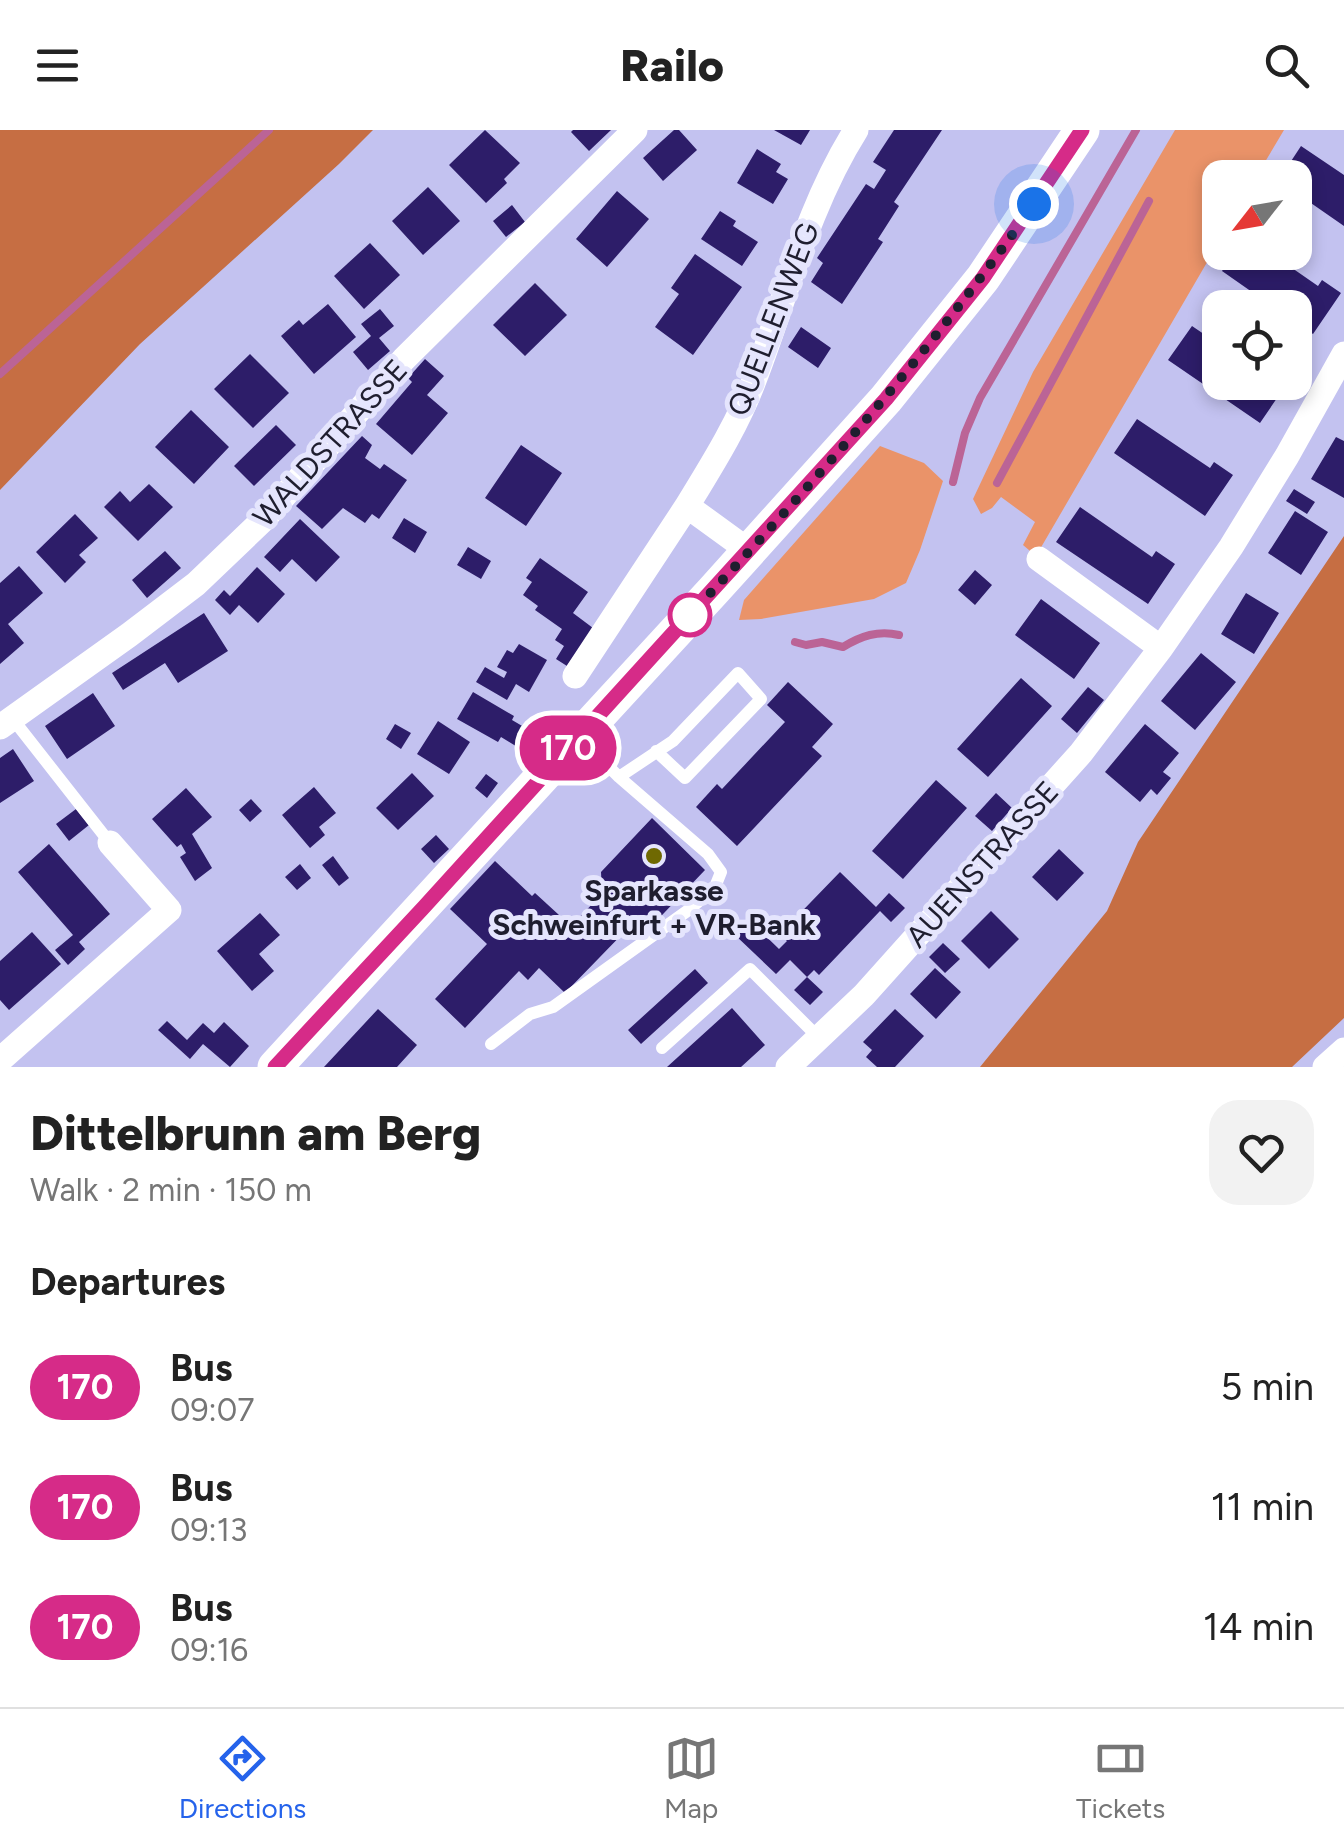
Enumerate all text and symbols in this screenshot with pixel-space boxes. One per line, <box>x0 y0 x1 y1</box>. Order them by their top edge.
icon: menu <box>30 38 85 93</box>
text: Railo <box>620 38 724 92</box>
icon: search <box>1259 38 1314 93</box>
north arrow <box>1202 160 1312 270</box>
map controls <box>1202 160 1312 400</box>
your location <box>1009 179 1059 229</box>
street label: QUELLENWEG <box>719 217 827 421</box>
button: locate <box>1202 290 1312 400</box>
street label: WALDSTRASSE <box>245 351 415 535</box>
unlabelled marker <box>669 594 711 636</box>
line badge: 170 <box>510 716 626 780</box>
text: 170 <box>540 727 596 769</box>
street label: AUENSTRASSE <box>898 773 1066 955</box>
marker: Sparkasse Schweinfurt + VR-Bank <box>643 845 665 867</box>
place label: Sparkasse Schweinfurt + VR-Bank <box>492 872 816 943</box>
button: heart <box>1209 1100 1314 1205</box>
text: Dittelbrunn am Berg <box>30 1104 481 1162</box>
text: Walk · 2 min · 150 m <box>30 1171 312 1209</box>
text: Departures <box>30 1259 225 1305</box>
text: Bus <box>170 1345 233 1391</box>
text: 5 min <box>1220 1364 1314 1410</box>
text: 170 <box>57 1366 113 1408</box>
text: 09:07 <box>170 1391 254 1429</box>
text: Bus <box>170 1465 233 1511</box>
text: 11 min <box>1211 1484 1314 1530</box>
text: 170 <box>57 1486 113 1528</box>
text: 09:13 <box>170 1511 247 1549</box>
text: Bus <box>170 1585 233 1631</box>
text: 14 min <box>1203 1604 1314 1650</box>
text: 170 <box>57 1606 113 1648</box>
text: 09:16 <box>170 1631 248 1669</box>
tab: Directions <box>179 1731 306 1825</box>
tab: Map <box>664 1731 719 1825</box>
tab: Tickets <box>1076 1731 1165 1825</box>

